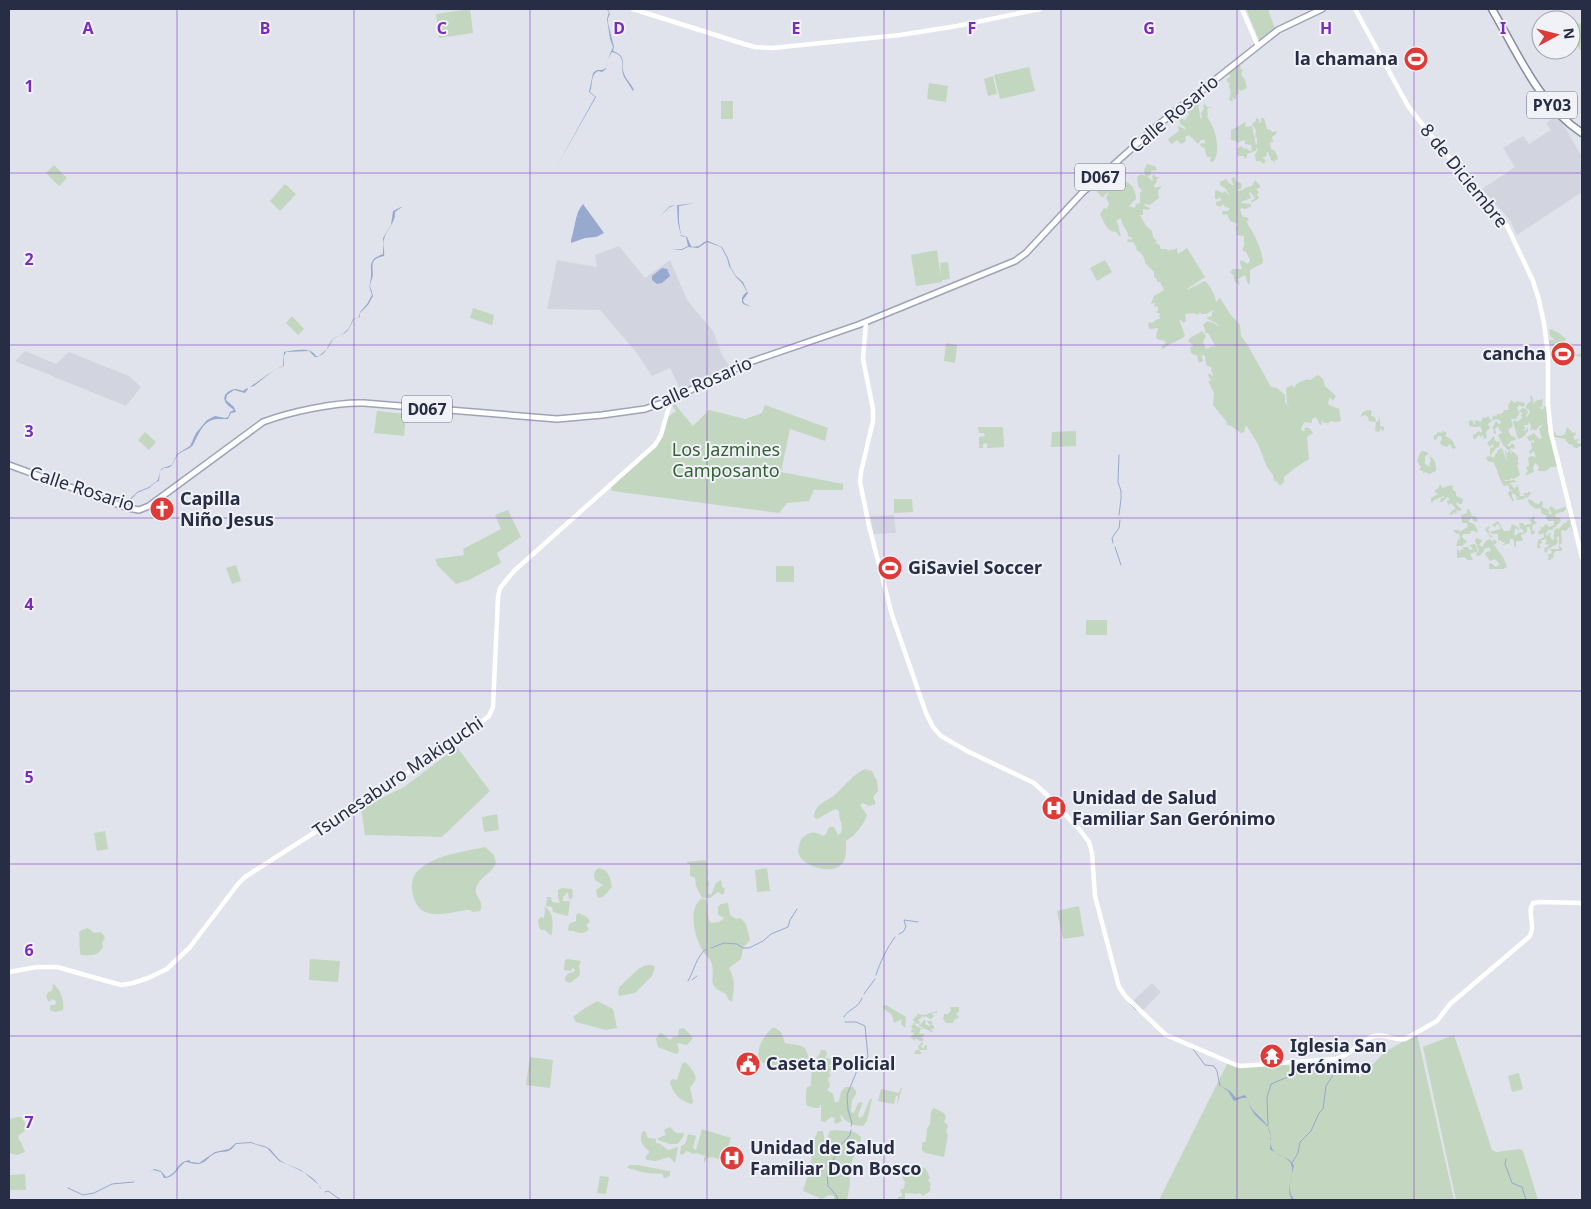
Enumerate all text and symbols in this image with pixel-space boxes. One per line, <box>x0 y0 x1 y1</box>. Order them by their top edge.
north arrow <box>1531 10 1581 60</box>
text: A <box>82 17 94 39</box>
text: B <box>260 17 270 39</box>
text: C <box>437 17 447 39</box>
text: D <box>613 17 625 39</box>
text: E <box>792 17 801 39</box>
text: F <box>968 17 976 39</box>
text: G <box>1143 17 1155 39</box>
text: H <box>1320 17 1332 39</box>
text: I <box>1500 17 1506 39</box>
text: N <box>1559 27 1580 40</box>
place label: la chamana <box>1295 46 1398 70</box>
sports icon: la chamana <box>1403 46 1429 72</box>
street label: Calle Rosario <box>1124 69 1223 158</box>
text: 1 <box>24 75 34 97</box>
road number: PY03 <box>1527 92 1577 118</box>
street label: 8 de Diciembre <box>1415 118 1514 232</box>
road number: D067 <box>1075 163 1125 190</box>
text: 2 <box>24 248 34 270</box>
place label: cancha <box>1482 341 1546 365</box>
sports icon: cancha <box>1550 341 1576 367</box>
street label: Calle Rosario <box>646 350 755 416</box>
road number: D067 <box>402 396 452 422</box>
text: 3 <box>24 420 34 442</box>
park label: Los Jazmines Camposanto <box>672 437 780 482</box>
street label: Calle Rosario <box>27 460 138 516</box>
place label: Capilla Niño Jesus <box>180 486 274 531</box>
church icon: Capilla Niño Jesus <box>149 496 175 522</box>
sports icon: GiSaviel Soccer <box>877 555 903 581</box>
place label: GiSaviel Soccer <box>908 555 1042 579</box>
text: 4 <box>24 593 34 615</box>
street label: Tsunesaburo Makiguchi <box>307 710 487 842</box>
text: 5 <box>24 766 34 788</box>
place label: Unidad de Salud Familiar San Gerónimo <box>1072 785 1276 830</box>
hospital icon: Unidad de Salud Familiar San Gerónimo <box>1041 795 1067 821</box>
text: 6 <box>24 939 34 961</box>
place label: Iglesia San Jerónimo <box>1288 1033 1387 1078</box>
temple icon: Iglesia San Jerónimo <box>1259 1043 1285 1069</box>
public building icon: Caseta Policial <box>735 1051 761 1077</box>
place label: Caseta Policial <box>766 1051 895 1075</box>
text: 7 <box>24 1111 34 1133</box>
place label: Unidad de Salud Familiar Don Bosco <box>750 1135 921 1180</box>
hospital icon: Unidad de Salud Familiar Don Bosco <box>719 1145 745 1171</box>

